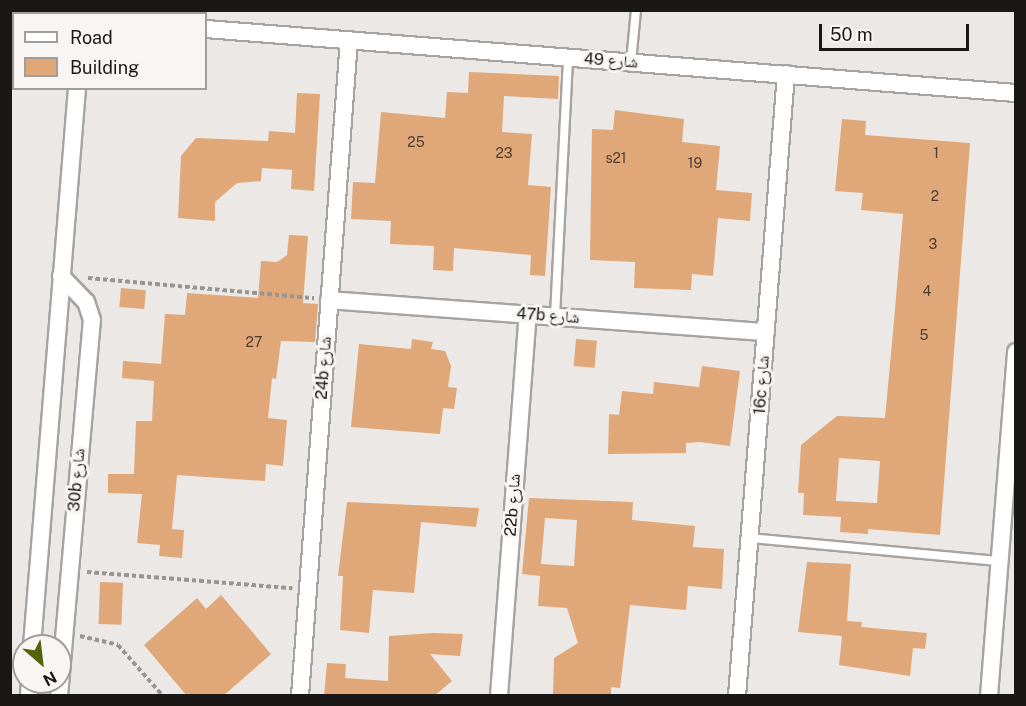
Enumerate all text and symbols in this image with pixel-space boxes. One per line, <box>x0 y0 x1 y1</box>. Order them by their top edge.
legend <box>12 12 207 90</box>
scale bar <box>822 12 972 50</box>
text: 50 m <box>830 24 873 45</box>
text: Road <box>70 27 113 48</box>
street label: شارع 49 <box>583 50 639 72</box>
text: Building <box>70 57 139 78</box>
house number: 25 <box>407 134 425 150</box>
house number: 23 <box>495 145 513 161</box>
house number: 1 <box>933 145 939 161</box>
house number: s21 <box>605 150 627 166</box>
house number: 19 <box>688 155 702 171</box>
house number: 2 <box>931 188 939 204</box>
house number: 3 <box>929 236 937 252</box>
house number: 4 <box>923 283 931 299</box>
street label: 47b شارع <box>516 304 580 328</box>
house number: 5 <box>920 327 928 343</box>
house number: 27 <box>246 334 262 350</box>
street label: 24b شارع <box>312 336 336 400</box>
street label: 16c شارع <box>750 355 774 415</box>
street label: 30b شارع <box>65 447 89 513</box>
street label: 22b شارع <box>501 473 525 537</box>
north arrow <box>12 634 72 694</box>
text: N <box>40 667 60 690</box>

